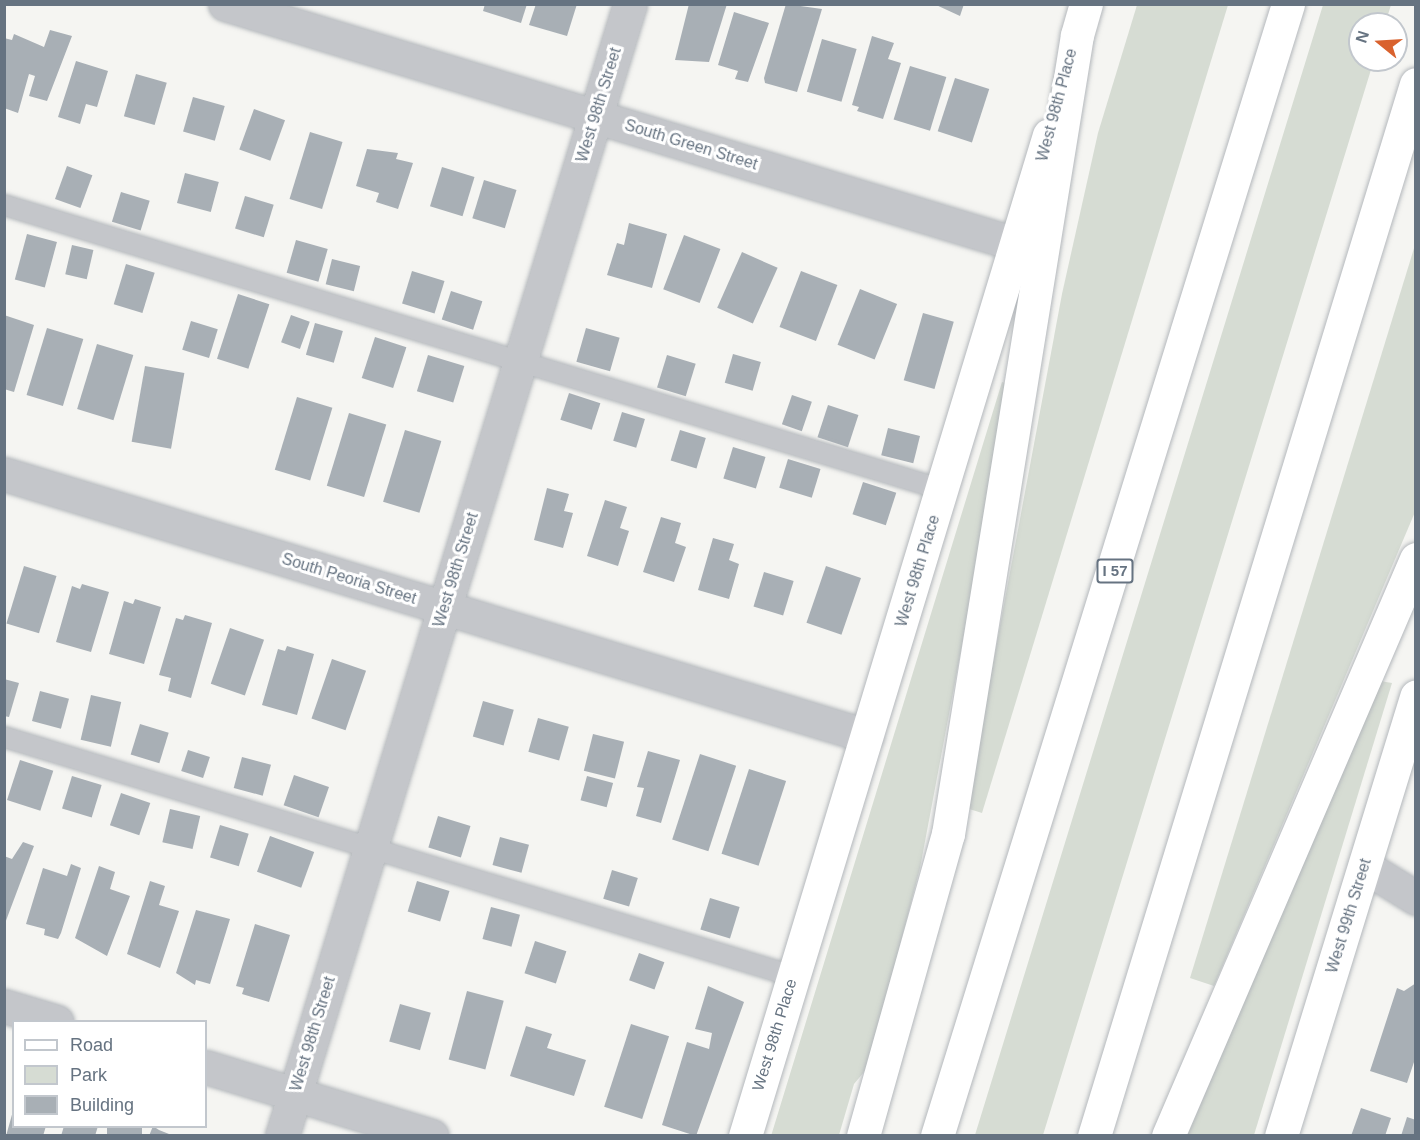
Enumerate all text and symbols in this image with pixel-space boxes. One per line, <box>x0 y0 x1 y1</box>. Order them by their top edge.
north arrow <box>1348 12 1408 72</box>
text: N <box>1352 29 1372 45</box>
street label: West 98th Street <box>572 45 626 165</box>
street label: West 98th Place <box>1033 46 1081 164</box>
street label: South Green Street <box>622 116 760 174</box>
street label: West 98th Street <box>429 510 483 630</box>
street label: West 98th Place <box>892 513 944 629</box>
street label: South Peoria Street <box>279 549 419 609</box>
road number: I 57 <box>1096 559 1134 583</box>
street label: West 99th Street <box>1322 856 1376 976</box>
street label: West 98th Street <box>286 974 340 1094</box>
street label: West 98th Place <box>749 977 801 1093</box>
legend <box>12 1020 207 1128</box>
text: Road <box>70 1035 113 1055</box>
text: Park <box>70 1065 107 1085</box>
text: Building <box>70 1095 134 1115</box>

